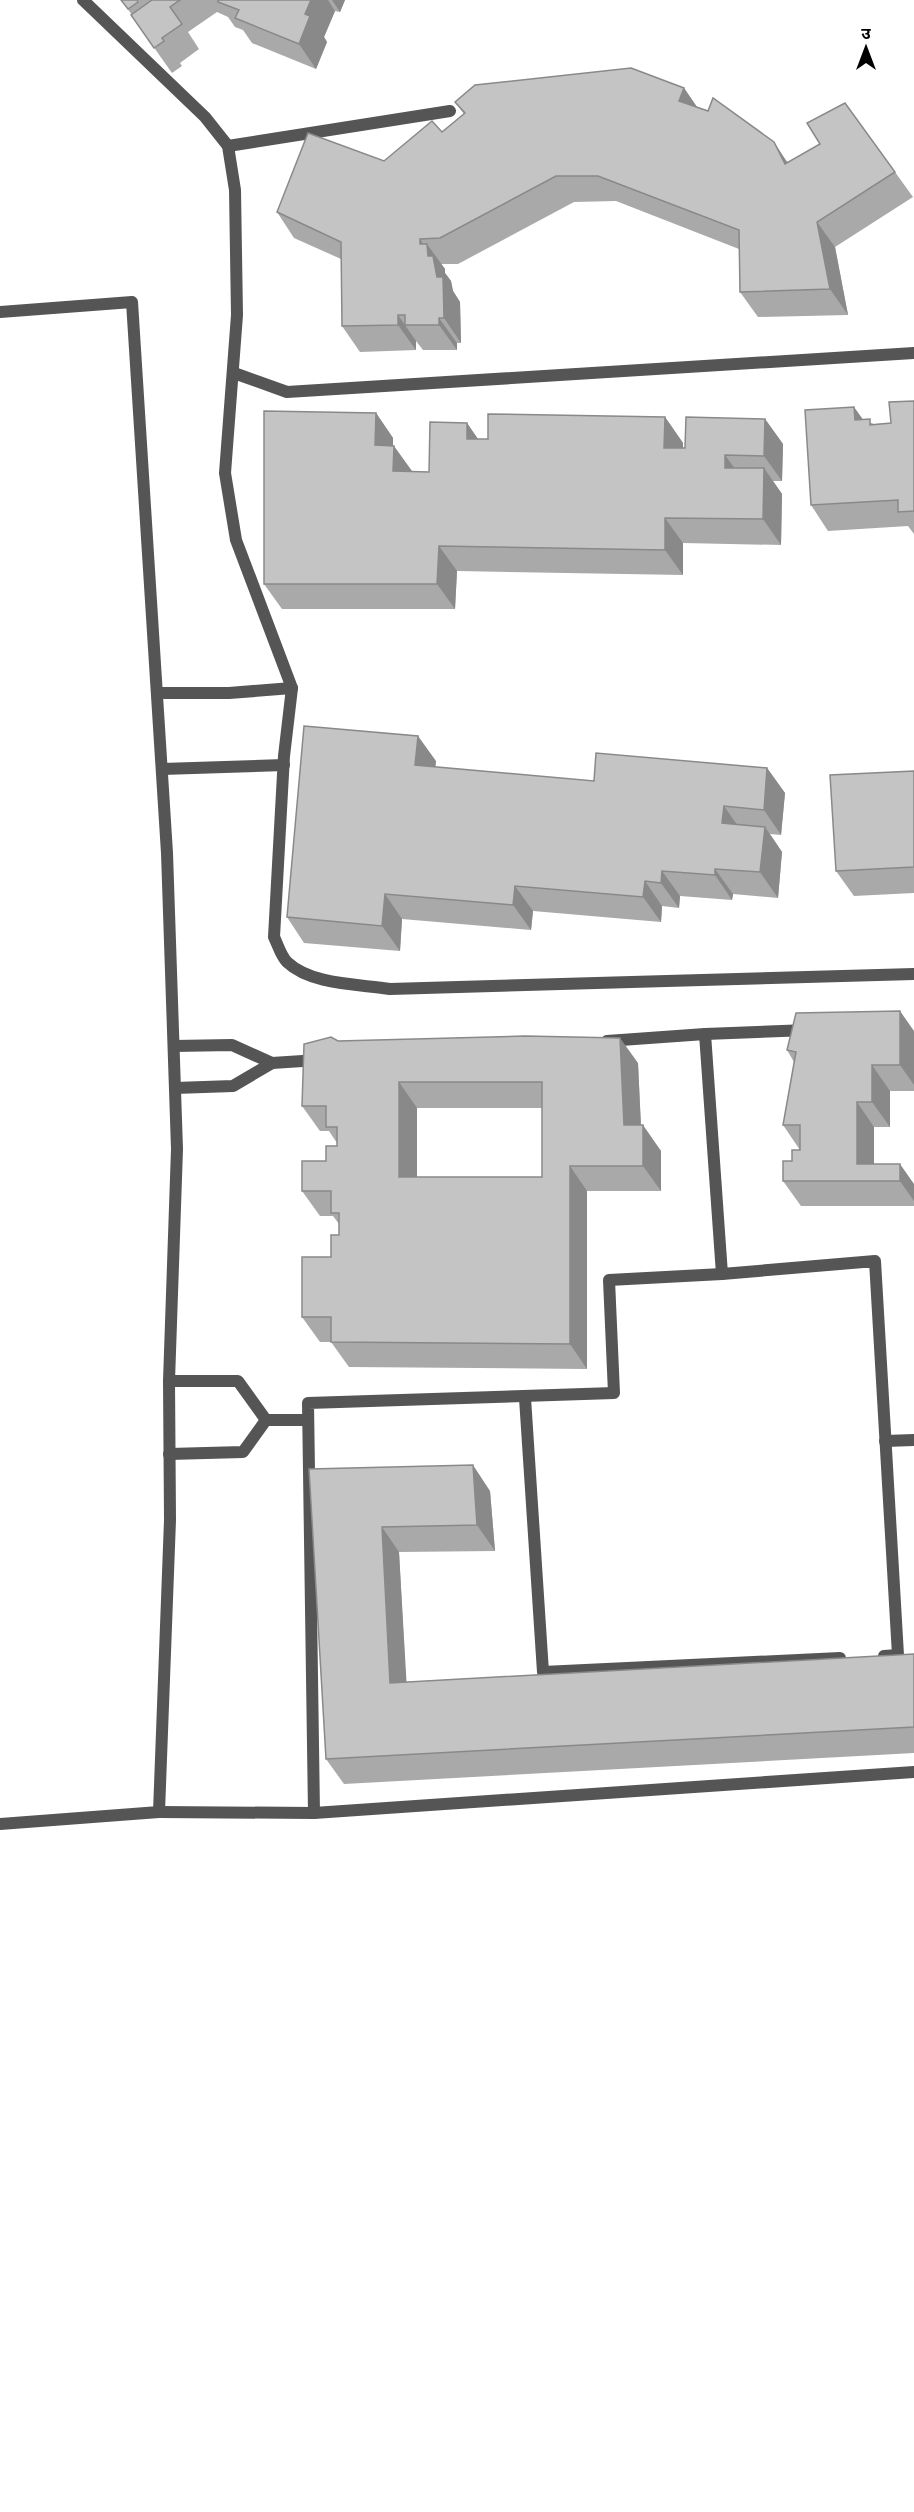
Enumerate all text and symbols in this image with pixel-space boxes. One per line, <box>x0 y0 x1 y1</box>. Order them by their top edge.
north arrow <box>836 18 896 78</box>
text: उ <box>861 24 871 42</box>

